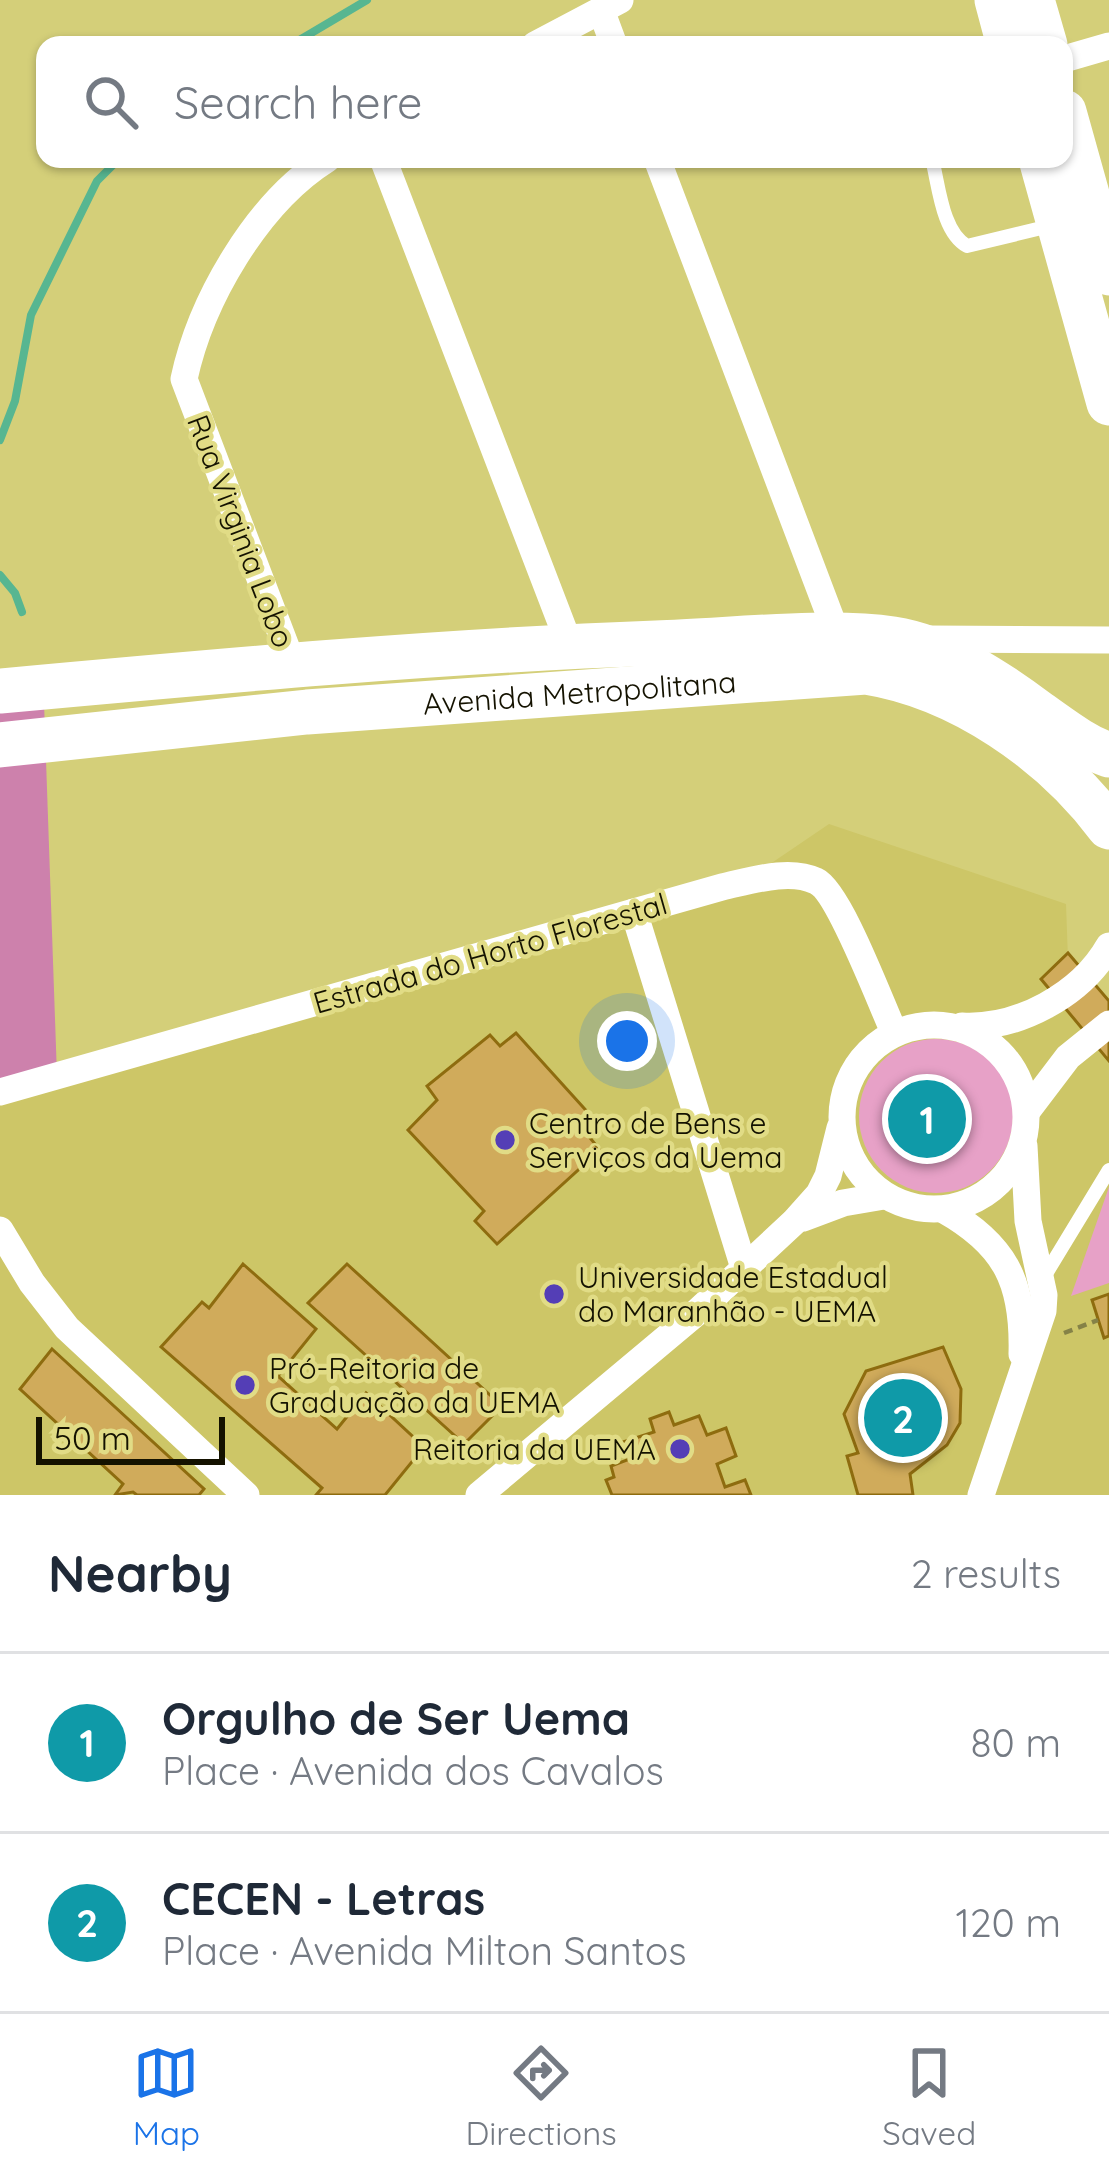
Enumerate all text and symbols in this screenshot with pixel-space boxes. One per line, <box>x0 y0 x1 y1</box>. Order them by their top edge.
search box <box>36 36 1073 168</box>
icon: search <box>78 69 144 135</box>
text: Search here <box>174 74 422 130</box>
street label: Rua Virginia Lobo <box>179 409 303 653</box>
street label: Avenida Metropolitana <box>422 662 738 723</box>
street label: Estrada do Horto Florestal <box>309 884 671 1022</box>
your location <box>597 1011 657 1071</box>
pin: 1 <box>888 1074 966 1164</box>
place label: Centro de Bens e Serviços da Uema <box>529 1104 783 1176</box>
marker: Centro de Bens e Serviços da Uema <box>492 1127 518 1153</box>
place label: Universidade Estadual do Maranhão - UEMA <box>578 1258 888 1330</box>
marker: Universidade Estadual do Maranhão - UEMA <box>541 1281 567 1307</box>
place label: Pró-Reitoria de Graduação da UEMA <box>269 1349 560 1421</box>
marker: Pró-Reitoria de Graduação da UEMA <box>232 1372 258 1398</box>
pin: 2 <box>864 1373 942 1463</box>
scale bar <box>36 1411 225 1464</box>
text: 50 m <box>54 1417 131 1458</box>
place label: Reitoria da UEMA <box>413 1430 656 1468</box>
marker: Reitoria da UEMA <box>667 1436 693 1462</box>
text: Nearby <box>48 1541 232 1605</box>
text: 2 results <box>911 1549 1061 1598</box>
text: Orgulho de Ser Uema <box>162 1690 630 1746</box>
text: 1 <box>79 1718 95 1767</box>
text: 80 m <box>971 1718 1061 1767</box>
text: Place · Avenida dos Cavalos <box>162 1746 664 1795</box>
text: CECEN - Letras <box>162 1870 485 1926</box>
text: 2 <box>76 1898 98 1947</box>
text: 120 m <box>956 1898 1061 1947</box>
text: Place · Avenida Milton Santos <box>162 1926 687 1975</box>
tab: Map <box>133 2040 200 2153</box>
tab: Directions <box>465 2040 617 2153</box>
tab: Saved <box>882 2040 976 2153</box>

